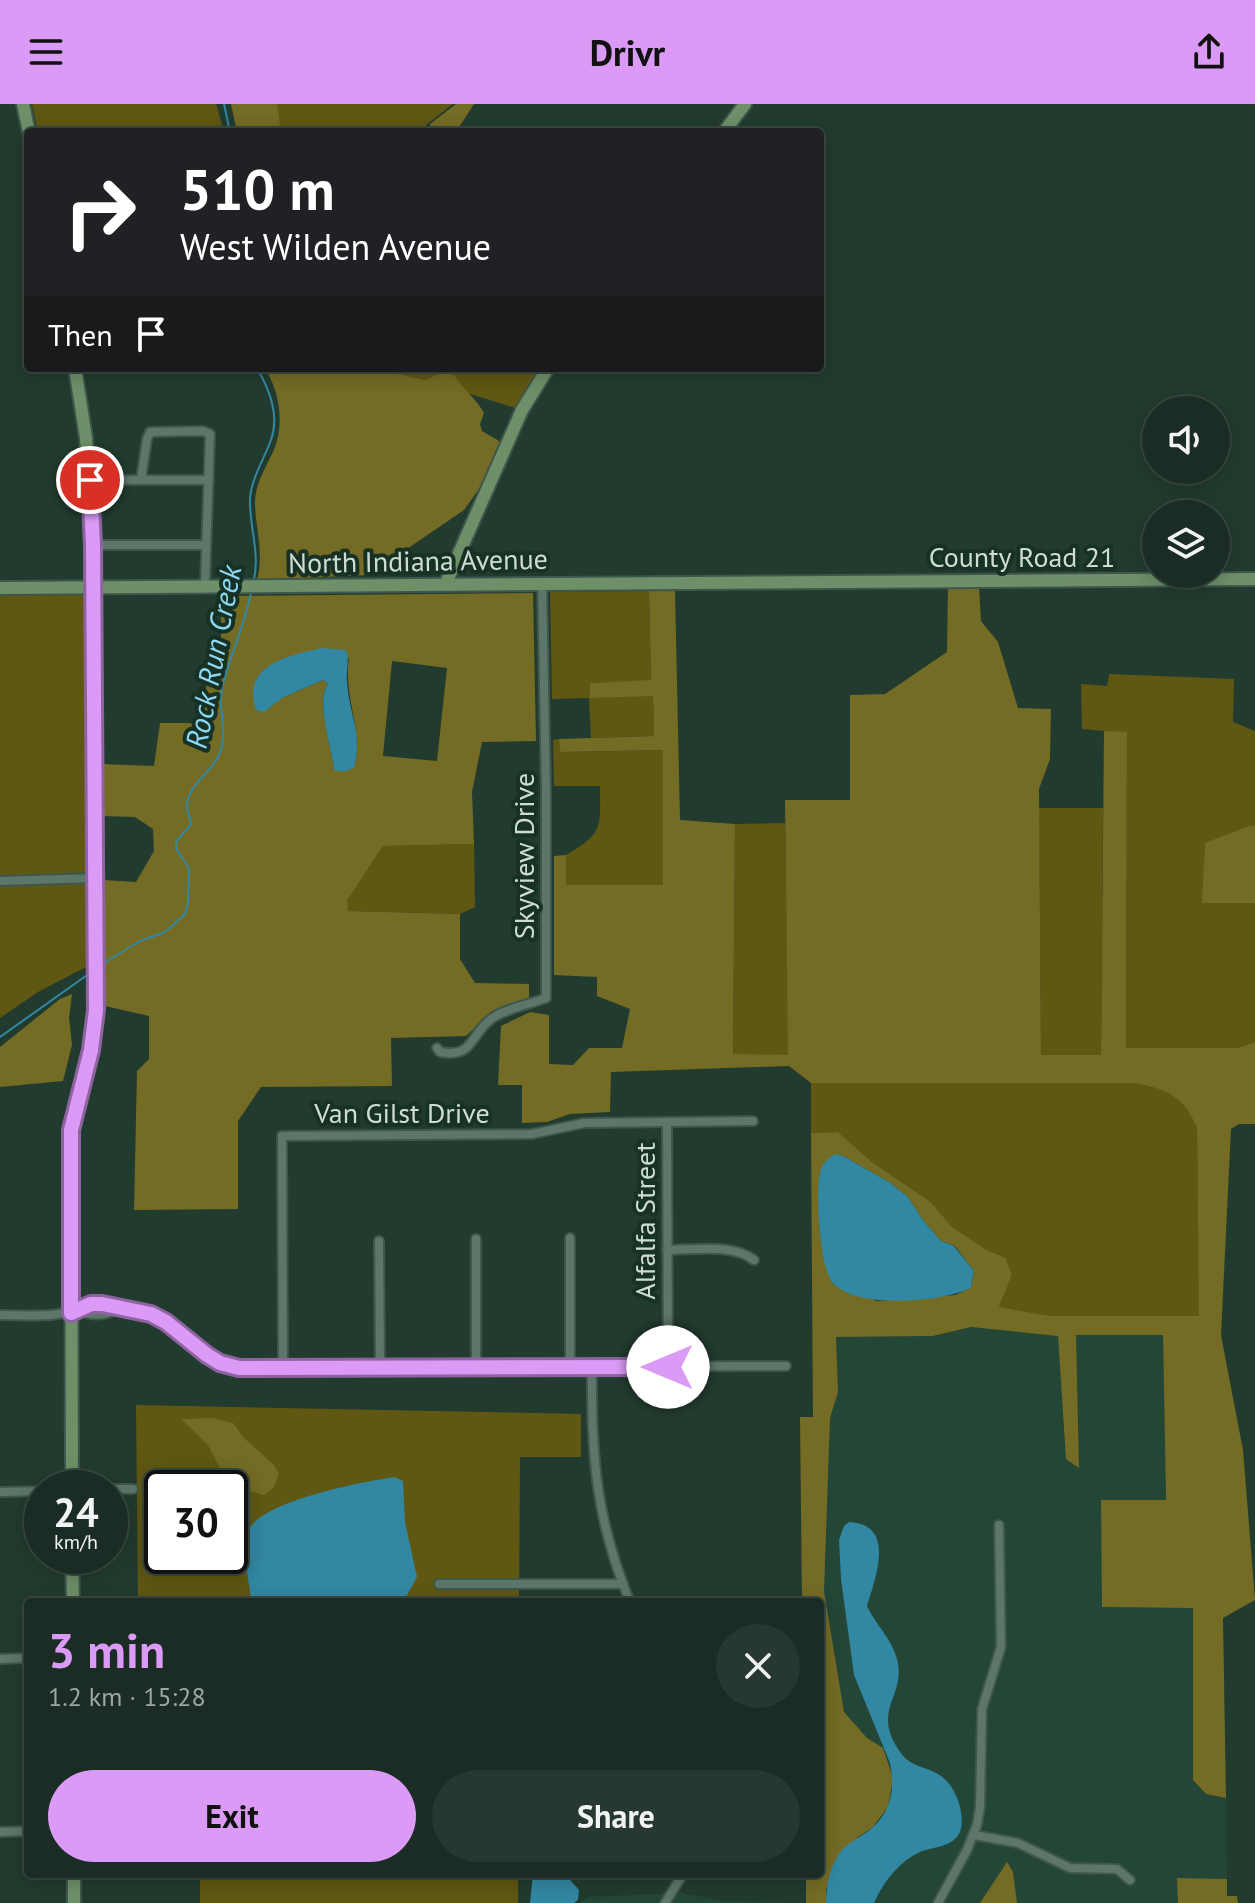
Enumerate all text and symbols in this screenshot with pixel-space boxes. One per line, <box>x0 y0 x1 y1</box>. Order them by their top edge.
text: Drivr <box>590 29 665 76</box>
icon: menu <box>24 30 68 74</box>
icon: share <box>1187 30 1231 74</box>
text: 510 m <box>180 153 335 225</box>
icon: right <box>48 160 152 264</box>
text: West Wilden Avenue <box>180 223 491 270</box>
icon: arrive <box>129 312 173 356</box>
text: Then <box>48 315 113 354</box>
map controls <box>1142 396 1230 588</box>
button: sound <box>1142 396 1230 484</box>
pin <box>56 446 124 514</box>
icon: arrive <box>68 458 112 502</box>
button: layers <box>1142 500 1230 588</box>
street label: County Road 21 <box>929 538 1115 575</box>
street label: North Indiana Avenue <box>288 540 548 581</box>
water label: Rock Run Creek <box>176 560 250 752</box>
street label: Skyview Drive <box>505 773 542 939</box>
street label: Van Gilst Drive <box>313 1094 490 1131</box>
street label: Alfalfa Street <box>626 1142 663 1300</box>
position arrow <box>626 1325 710 1409</box>
speed limit sign: 30 <box>144 1470 248 1574</box>
text: 24 <box>53 1486 99 1538</box>
text: km/h <box>54 1529 98 1555</box>
text: 3 min <box>48 1619 165 1681</box>
button: close <box>716 1624 800 1708</box>
text: 1.2 km · 15:28 <box>48 1680 206 1713</box>
button: Exit <box>48 1770 416 1862</box>
button: Share <box>432 1770 800 1862</box>

